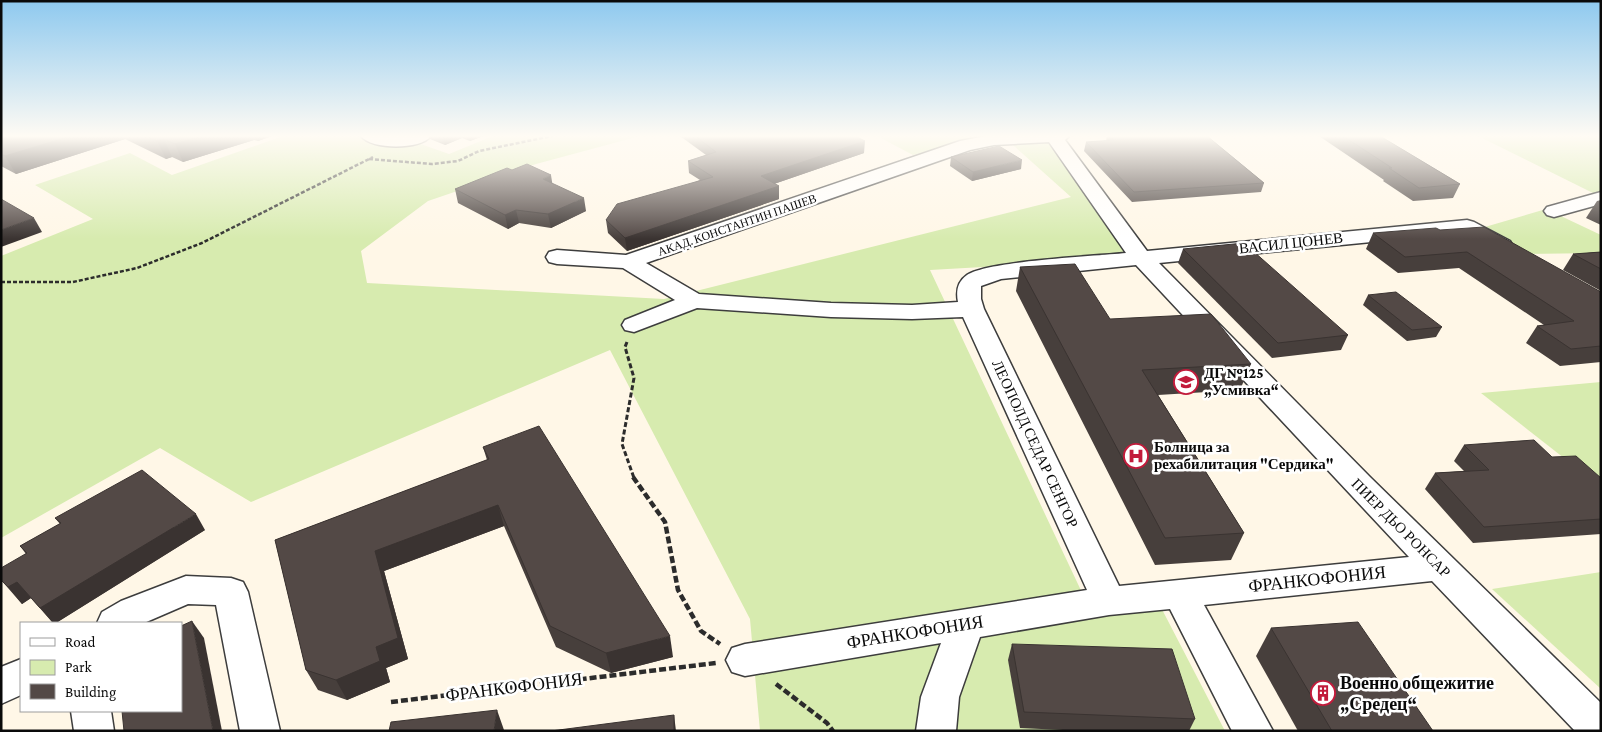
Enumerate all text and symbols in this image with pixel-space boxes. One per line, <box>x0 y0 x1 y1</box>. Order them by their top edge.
street label: АКАД. КОНСТАНТИН ПАШЕВ <box>656 191 818 259</box>
street label: ВАСИЛ ЦОНЕВ <box>1238 230 1344 256</box>
street label: ЛЕОПОЛД СЕДАР СЕНГОР <box>989 358 1081 530</box>
place label: ДГ №125 „Усмивка“ <box>1204 365 1279 398</box>
school or university icon: ДГ №125 „Усмивка“ <box>1173 369 1199 395</box>
place label: Болница за рехабилитация "Сердика" <box>1154 439 1334 472</box>
hospital icon: Болница за рехабилитация "Сердика" <box>1123 443 1149 469</box>
street label: ПИЕР ДЬО РОНСАР <box>1348 475 1454 581</box>
street label: ФРАНКОФОНИЯ <box>1247 562 1387 596</box>
street label: ФРАНКОФОНИЯ <box>845 611 985 653</box>
legend <box>20 622 182 712</box>
text: Road <box>65 634 96 650</box>
text: Park <box>65 659 92 675</box>
street label: ФРАНКОФОНИЯ <box>444 669 584 705</box>
place label: Военно общежитие „Средец“ <box>1340 673 1494 714</box>
building icon: Военно общежитие „Средец“ <box>1310 680 1336 706</box>
text: Building <box>65 684 116 701</box>

